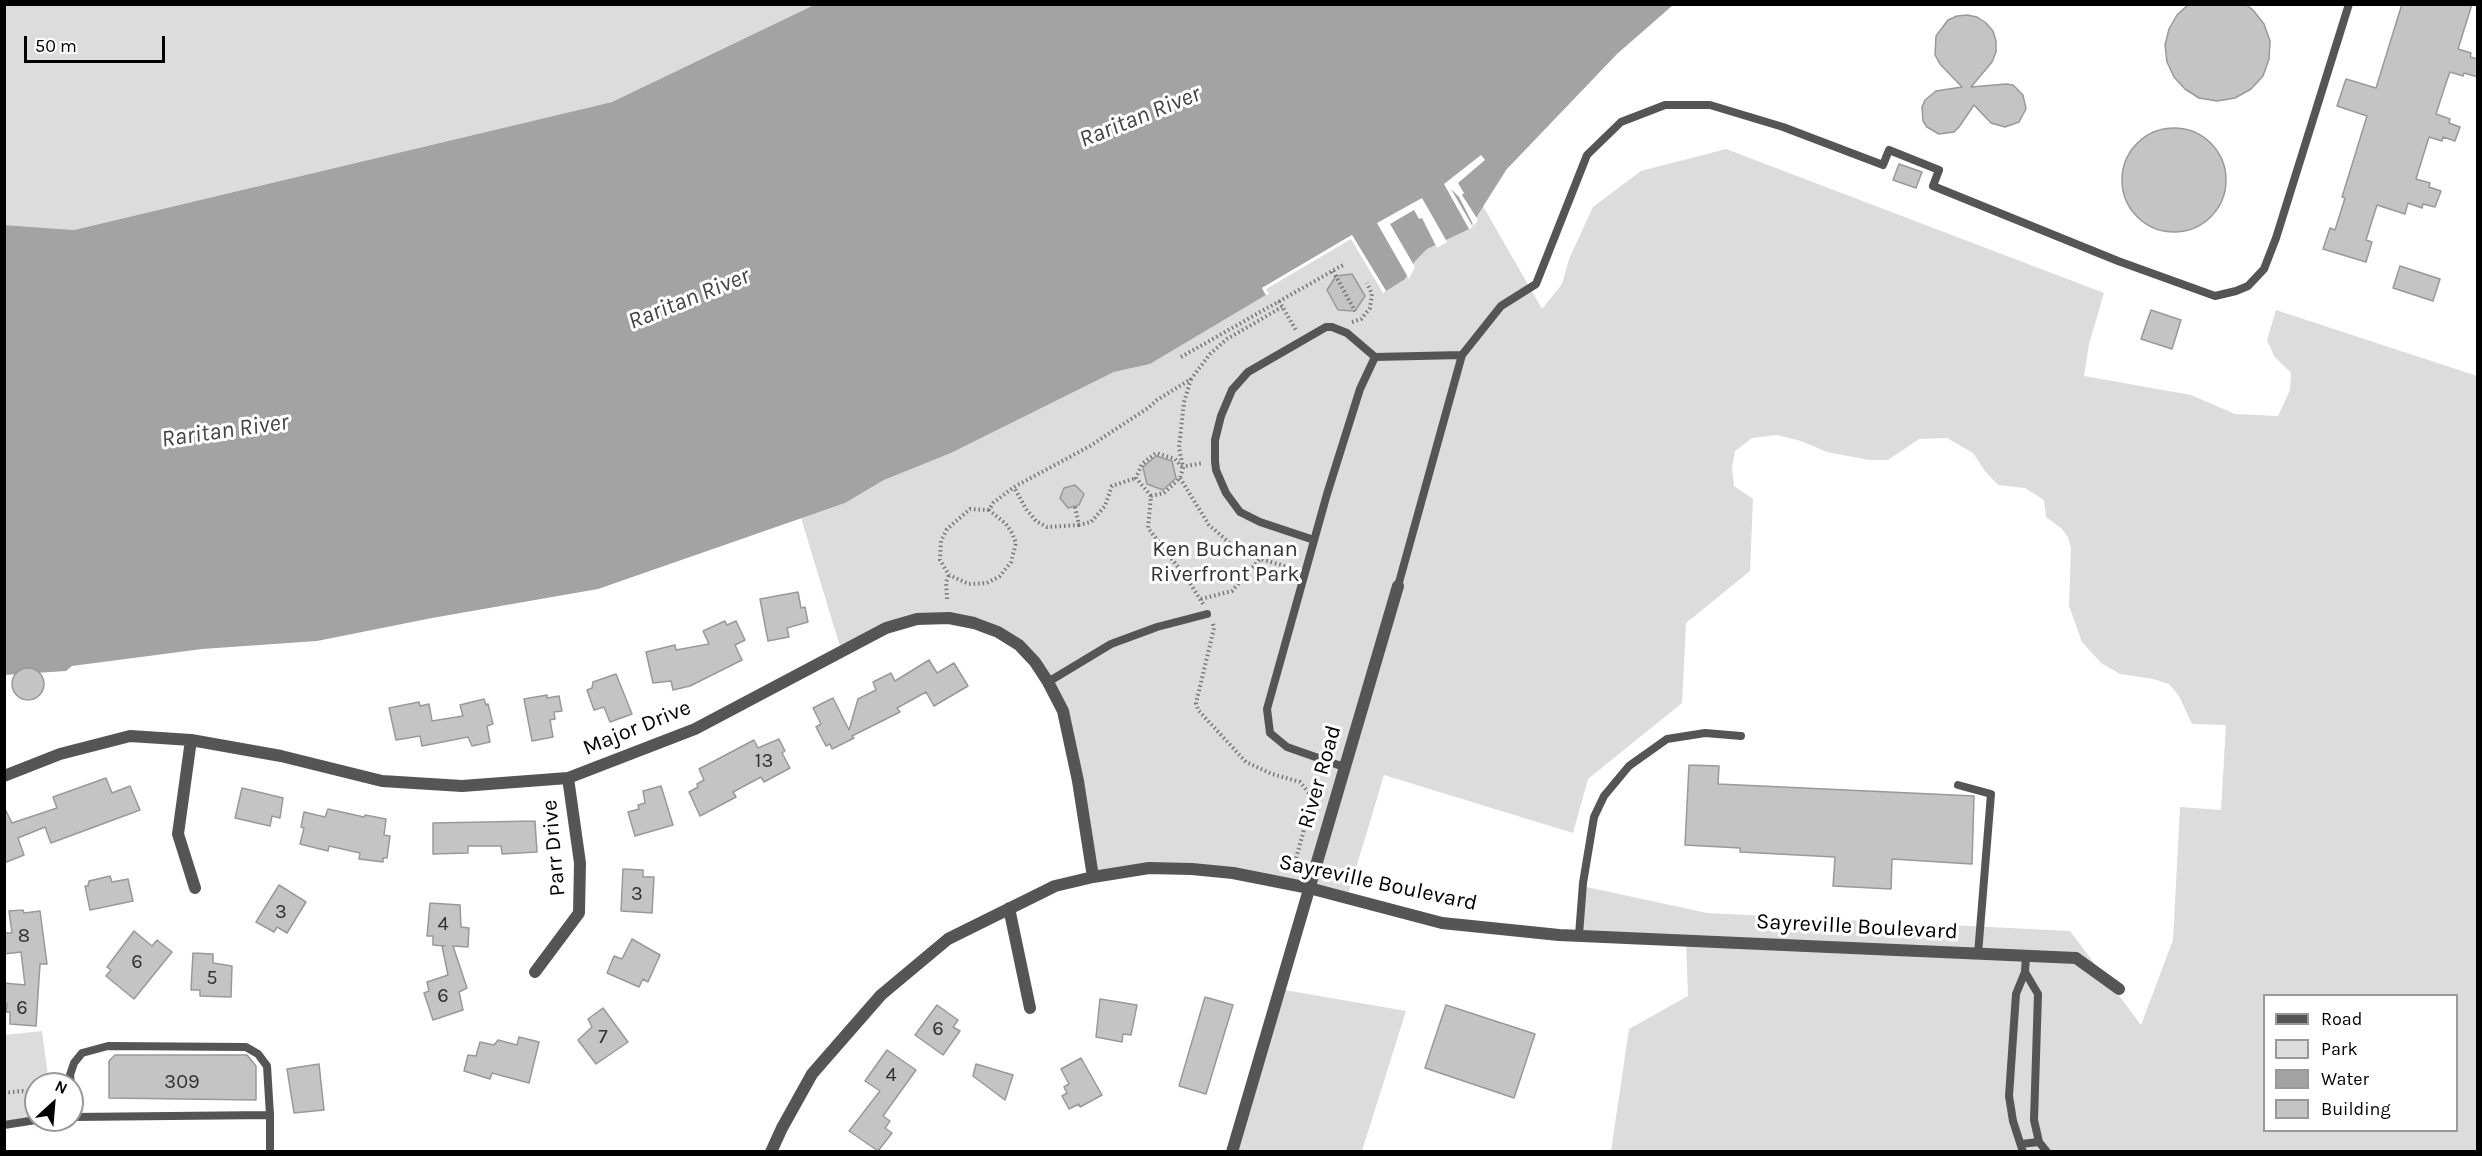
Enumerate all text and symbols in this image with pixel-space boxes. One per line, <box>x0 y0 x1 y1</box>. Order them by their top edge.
scale bar <box>27 24 168 62</box>
text: 50 m <box>35 35 77 57</box>
water label: Raritan River <box>1075 80 1205 154</box>
water label: Raritan River <box>624 262 754 336</box>
water label: Raritan River <box>159 408 291 454</box>
park label: Ken Buchanan Riverfront Park <box>1150 537 1300 588</box>
street label: Major Drive <box>579 694 695 762</box>
street label: River Road <box>1293 722 1347 832</box>
house number: 13 <box>755 749 773 773</box>
street label: Parr Drive <box>537 799 571 897</box>
street label: Sayreville Boulevard <box>1276 849 1480 917</box>
house number: 3 <box>631 882 643 906</box>
house number: 3 <box>275 900 287 924</box>
street label: Sayreville Boulevard <box>1755 909 1959 945</box>
house number: 4 <box>437 912 449 936</box>
house number: 8 <box>18 924 30 948</box>
house number: 6 <box>131 950 143 974</box>
house number: 5 <box>206 966 218 990</box>
house number: 6 <box>437 984 449 1008</box>
legend <box>2263 994 2458 1132</box>
house number: 6 <box>16 996 28 1020</box>
text: Road <box>2321 1008 2362 1030</box>
house number: 6 <box>932 1017 944 1041</box>
house number: 7 <box>598 1025 608 1049</box>
text: Park <box>2321 1038 2358 1060</box>
house number: 4 <box>885 1063 897 1087</box>
text: Water <box>2321 1068 2369 1090</box>
house number: 309 <box>164 1070 200 1094</box>
north arrow <box>24 1072 84 1132</box>
text: N <box>52 1076 71 1098</box>
text: Building <box>2321 1098 2391 1120</box>

